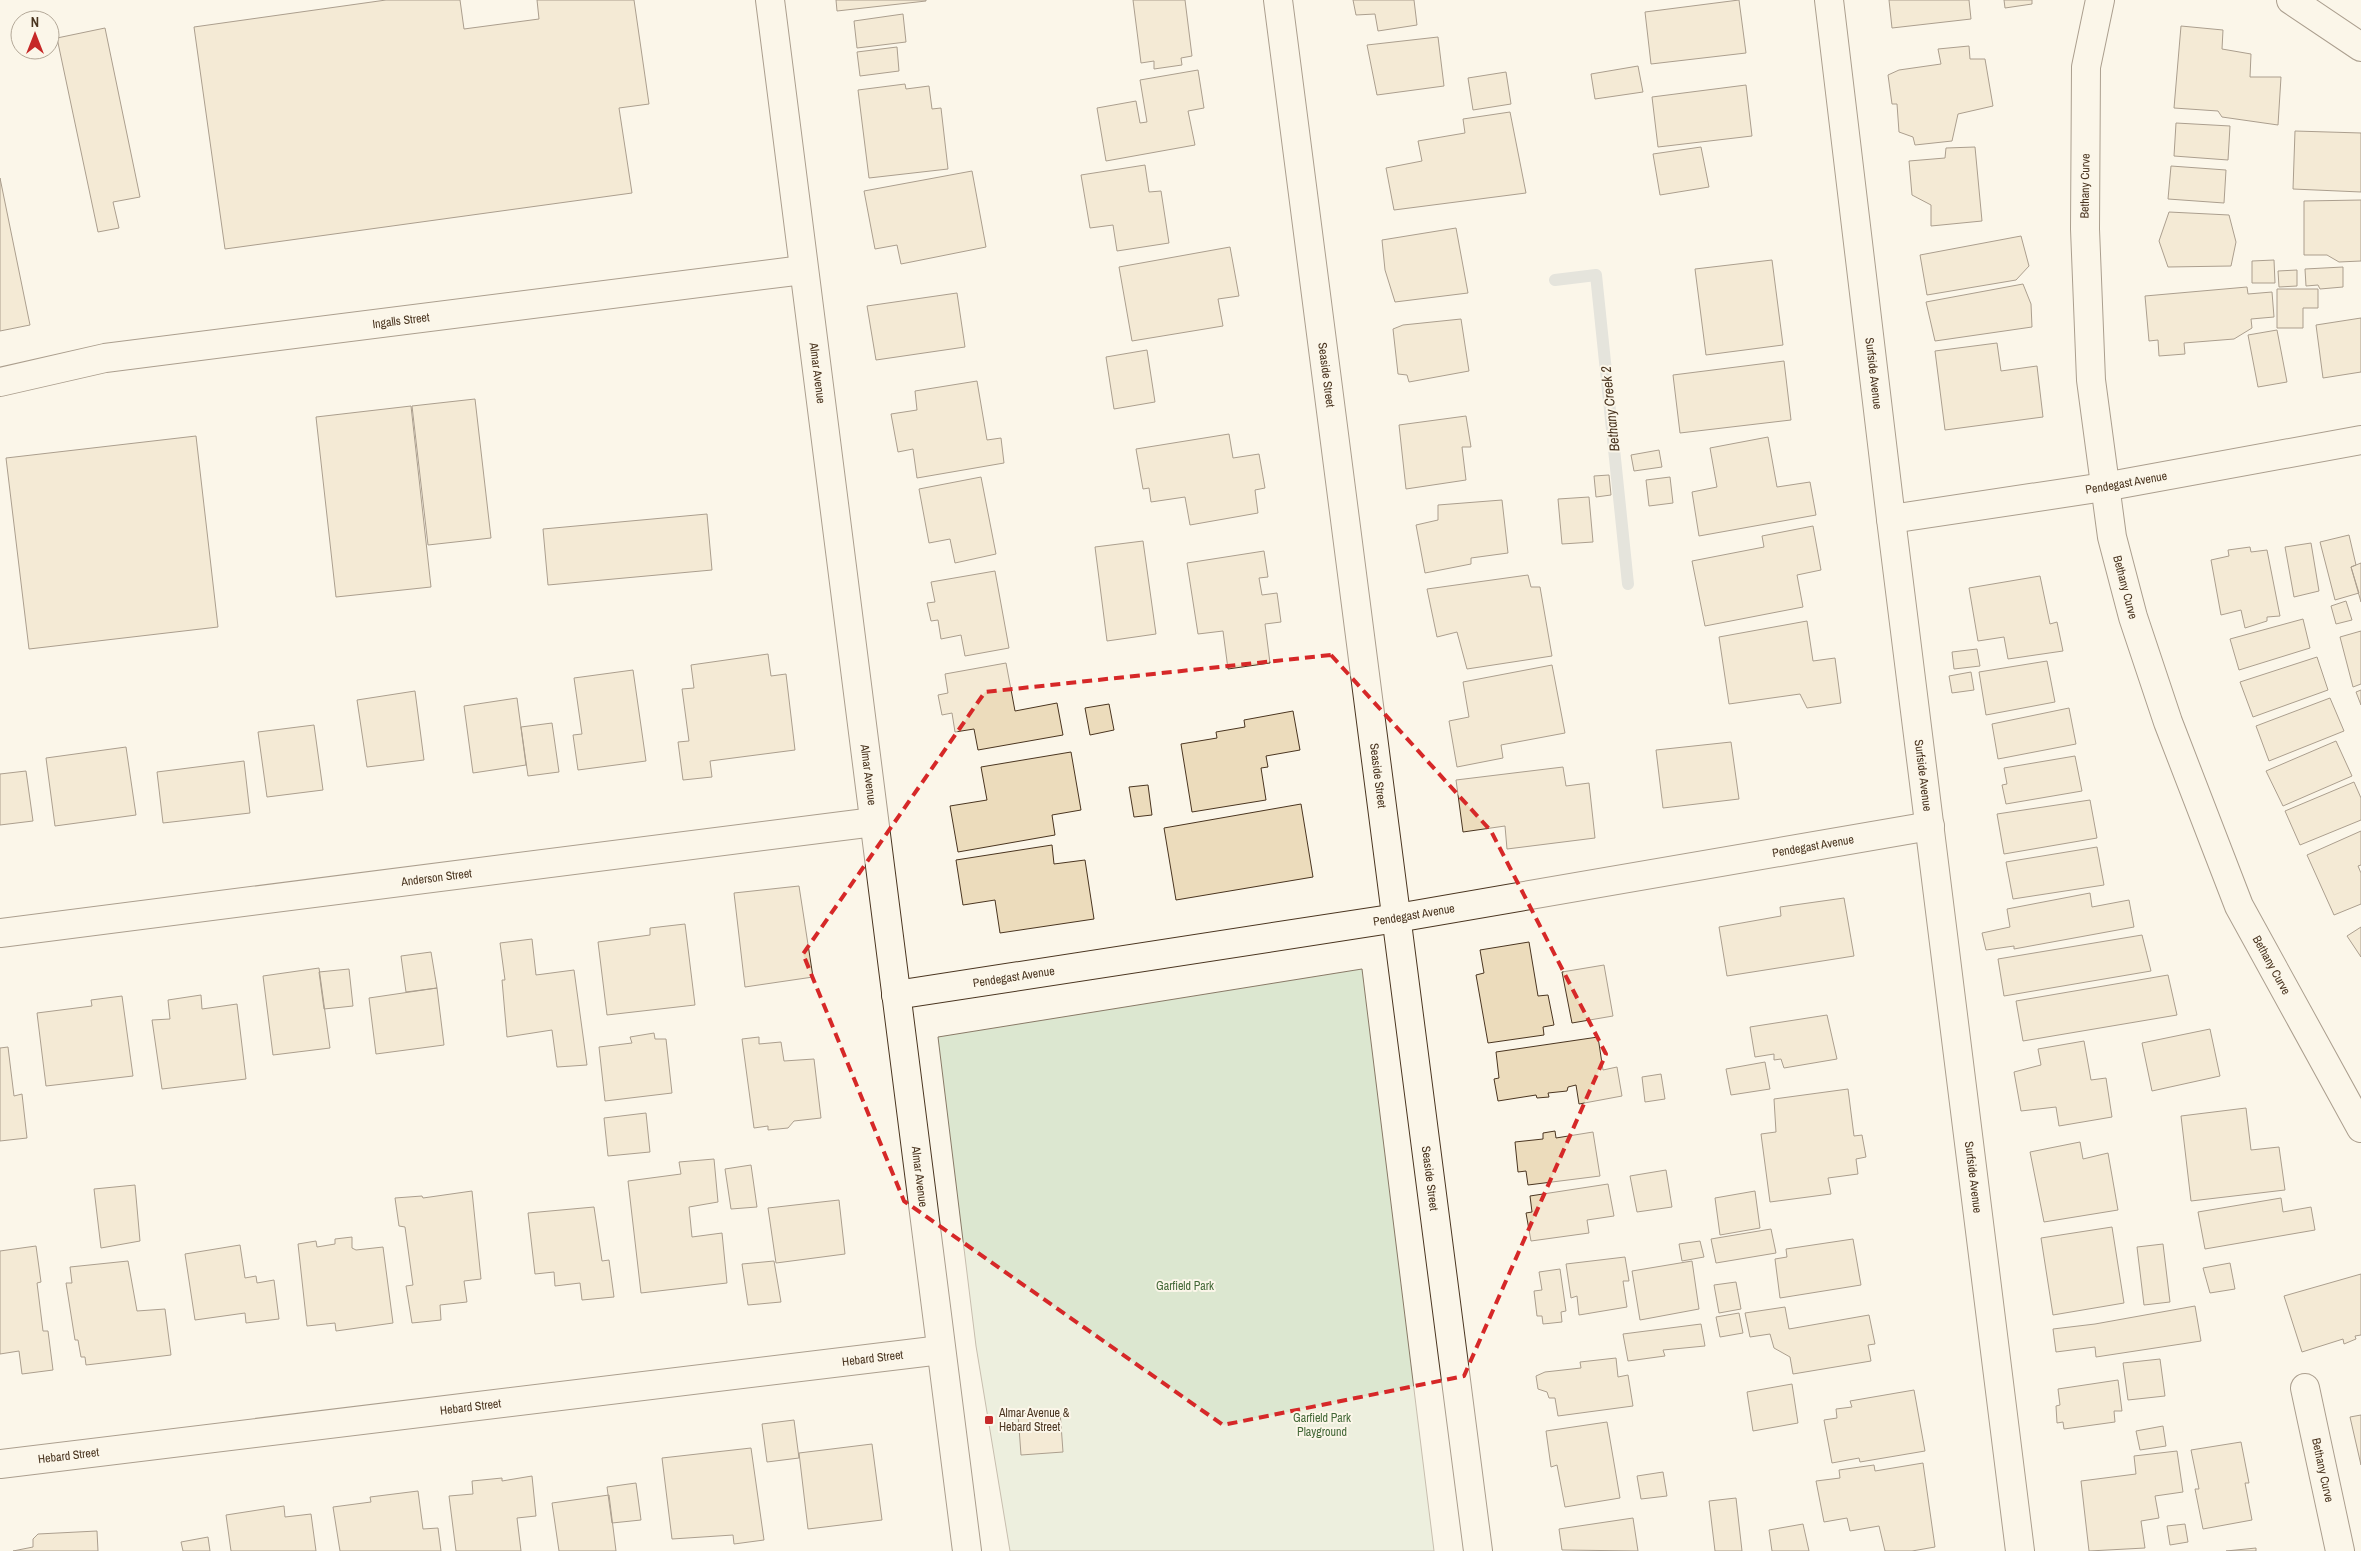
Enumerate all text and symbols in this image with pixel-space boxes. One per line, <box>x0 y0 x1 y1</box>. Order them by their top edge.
north arrow <box>10 10 60 60</box>
text: N <box>31 13 39 31</box>
street label: Bethany Curve <box>2076 153 2094 219</box>
street label: Ingalls Street <box>371 309 431 332</box>
street label: Surfside Avenue <box>1861 337 1886 410</box>
street label: Almar Avenue <box>805 341 829 404</box>
street label: Seaside Street <box>1314 342 1338 409</box>
water label: Bethany Creek 2 <box>1597 365 1623 452</box>
street label: Pendegast Avenue <box>2084 468 2168 498</box>
street label: Bethany Curve <box>2109 554 2141 621</box>
street label: Surfside Avenue <box>1911 739 1935 812</box>
street label: Almar Avenue <box>856 742 880 806</box>
street label: Seaside Street <box>1366 742 1390 809</box>
street label: Pendegast Avenue <box>1771 831 1855 861</box>
street label: Anderson Street <box>399 865 473 890</box>
street label: Pendegast Avenue <box>1372 900 1456 930</box>
street label: Bethany Curve <box>2249 933 2294 998</box>
street label: Pendegast Avenue <box>972 963 1056 991</box>
street label: Surfside Avenue <box>1961 1140 1986 1214</box>
street label: Almar Avenue <box>908 1144 931 1208</box>
street label: Seaside Street <box>1418 1145 1442 1212</box>
park label: Garfield Park <box>1156 1278 1214 1294</box>
street label: Hebard Street <box>841 1347 904 1370</box>
street label: Hebard Street <box>439 1395 502 1419</box>
place label: Almar Avenue & Hebard Street <box>998 1405 1070 1435</box>
park label: Garfield Park Playground <box>1293 1410 1351 1440</box>
marker: Almar Avenue & Hebard Street <box>983 1414 995 1426</box>
street label: Bethany Curve <box>2308 1437 2337 1504</box>
street label: Hebard Street <box>37 1444 100 1467</box>

